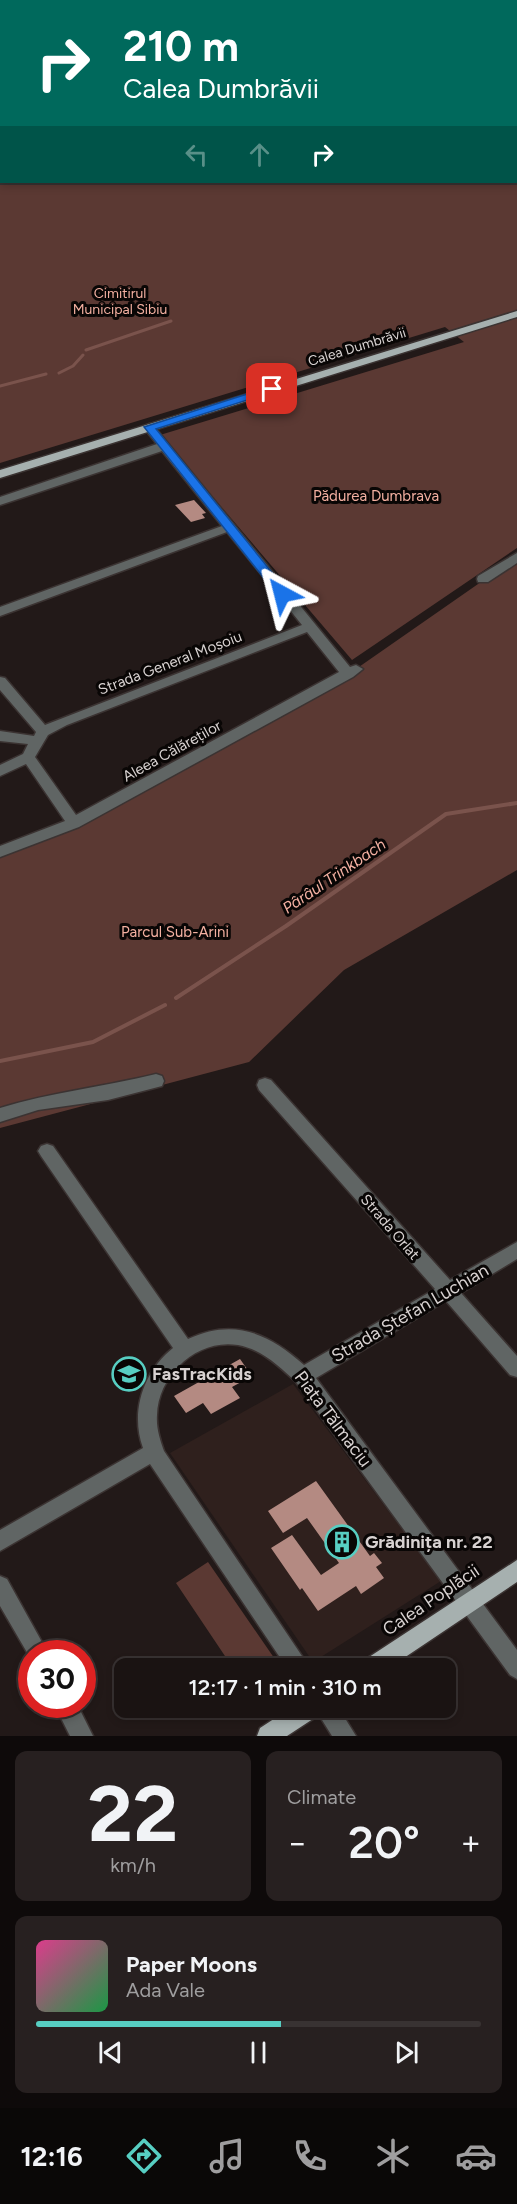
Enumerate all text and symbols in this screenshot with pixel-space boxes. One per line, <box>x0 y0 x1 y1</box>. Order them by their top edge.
text: 210 m <box>123 21 239 72</box>
icon: right <box>24 24 102 102</box>
text: Calea Dumbrăvii <box>123 72 319 105</box>
icon: left <box>180 138 213 171</box>
icon: ahead <box>243 138 276 171</box>
icon: right <box>306 138 339 171</box>
park label: Cimitirul Municipal Sibiu <box>73 285 167 318</box>
street label: Calea Dumbrăvii <box>306 324 408 370</box>
pin <box>246 363 297 414</box>
icon: arrive <box>255 372 288 405</box>
park label: Pădurea Dumbrava <box>313 487 439 505</box>
position arrow <box>250 562 314 626</box>
street label: Strada General Moșoiu <box>96 627 244 699</box>
street label: Aleea Călăreților <box>120 716 224 786</box>
water label: Pârâul Trinkbach <box>279 835 389 917</box>
park label: Parcul Sub-Arini <box>121 923 229 941</box>
street label: Strada Orlat <box>357 1191 424 1264</box>
street label: Strada Ștefan Luchian <box>328 1259 492 1367</box>
school or university icon: FasTracKids <box>111 1356 147 1392</box>
place label: FasTracKids <box>152 1363 252 1385</box>
street label: Piața Tălmaciu <box>290 1367 376 1471</box>
building icon: Grădinița nr. 22 <box>324 1524 360 1560</box>
place label: Grădinița nr. 22 <box>365 1531 493 1553</box>
street label: Calea Poplăcii <box>378 1560 484 1640</box>
speed limit sign: 30 <box>18 1640 96 1718</box>
text: 12:17 · 1 min · 310 m <box>188 1674 382 1701</box>
text: 22 <box>88 1767 178 1861</box>
text: Climate <box>287 1785 356 1809</box>
text: 20° <box>348 1815 420 1869</box>
text: − <box>287 1823 308 1862</box>
text: + <box>460 1823 481 1862</box>
text: km/h <box>110 1853 156 1877</box>
text: Paper Moons <box>126 1951 257 1978</box>
text: Ada Vale <box>126 1978 205 2002</box>
icon: previous <box>94 2036 127 2069</box>
icon: pause <box>242 2036 275 2069</box>
icon: next <box>390 2036 423 2069</box>
icon: directions <box>123 2135 165 2177</box>
icon: music <box>206 2135 248 2177</box>
icon: phone <box>289 2135 331 2177</box>
icon: climate <box>372 2135 414 2177</box>
icon: car <box>455 2135 497 2177</box>
text: 12:16 <box>20 2140 83 2173</box>

